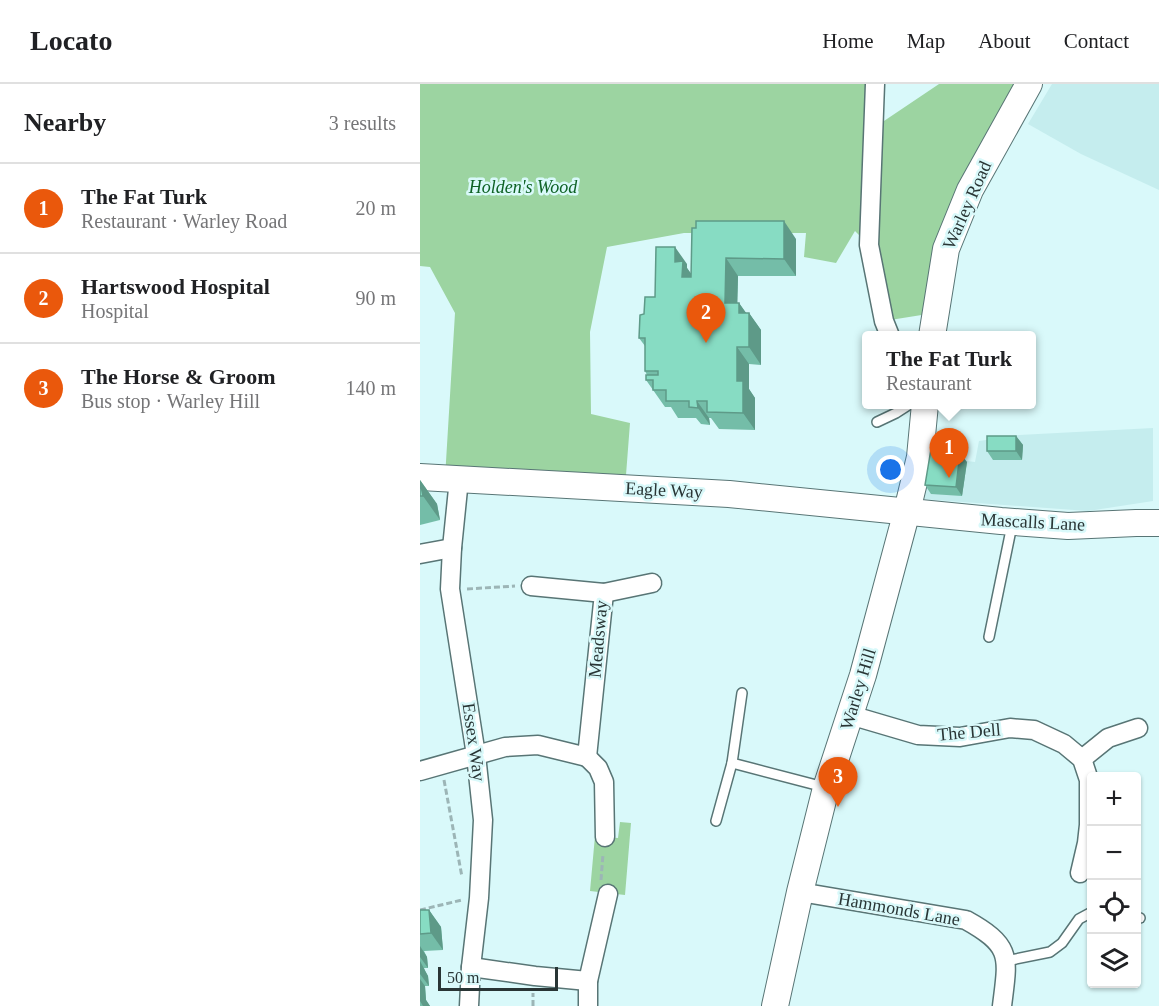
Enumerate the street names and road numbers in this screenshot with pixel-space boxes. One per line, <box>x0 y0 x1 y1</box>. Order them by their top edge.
street label: Warley Road <box>939 158 995 252</box>
street label: Eagle Way <box>625 478 703 502</box>
street label: Mascalls Lane <box>980 509 1086 535</box>
street label: Meadsway <box>585 599 611 679</box>
street label: Warley Hill <box>836 646 880 732</box>
street label: Essex Way <box>459 702 489 782</box>
street label: The Dell <box>937 719 1001 745</box>
street label: Hammonds Lane <box>836 888 962 930</box>

